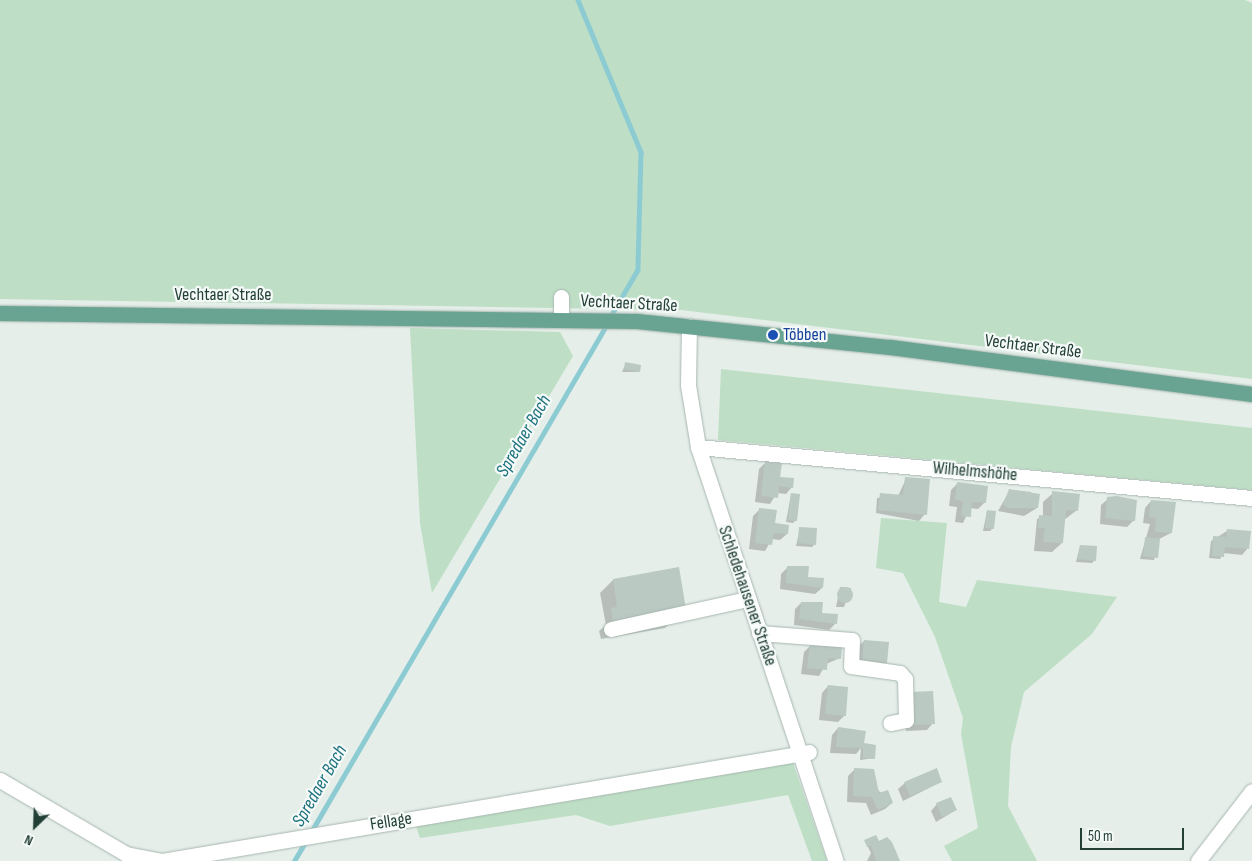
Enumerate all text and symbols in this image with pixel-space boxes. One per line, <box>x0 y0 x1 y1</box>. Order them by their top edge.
street label: Vechtaer Straße <box>174 284 272 306</box>
street label: Vechtaer Straße <box>580 291 678 317</box>
place label: Többen <box>783 324 826 346</box>
marker: Többen <box>767 329 779 341</box>
street label: Vechtaer Straße <box>983 330 1083 364</box>
water label: Spredaer Bach <box>491 391 557 481</box>
street label: Wilhelmshöhe <box>932 458 1018 486</box>
street label: Schledehausener Straße <box>713 523 781 669</box>
water label: Spredaer Bach <box>287 741 353 831</box>
north arrow <box>10 801 60 851</box>
street label: Fellage <box>369 808 413 836</box>
scale bar <box>1082 818 1186 850</box>
text: 50 m <box>1088 827 1113 846</box>
text: N <box>22 831 36 849</box>

